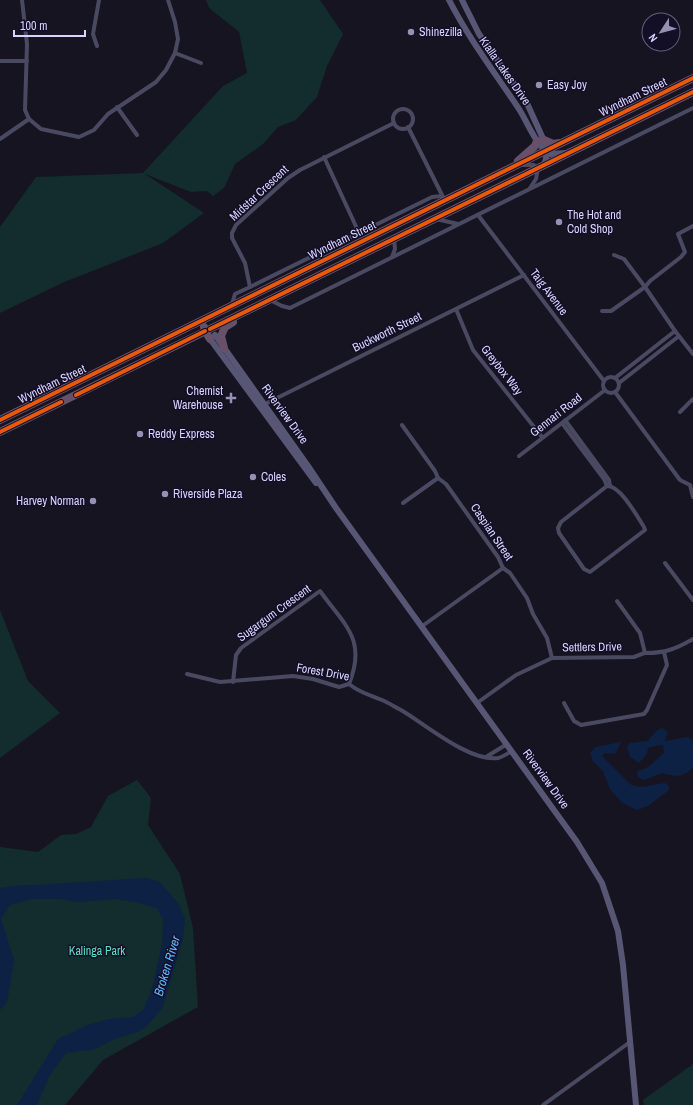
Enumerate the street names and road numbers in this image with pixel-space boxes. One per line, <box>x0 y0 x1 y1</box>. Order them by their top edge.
street label: Kialla Lakes Drive <box>476 34 534 108</box>
street label: Wyndham Street <box>597 74 670 120</box>
street label: Midstar Crescent <box>226 161 292 224</box>
street label: Wyndham Street <box>306 217 379 263</box>
street label: Taig Avenue <box>526 266 572 318</box>
street label: Buckworth Street <box>350 308 424 356</box>
street label: Greybox Way <box>477 342 527 398</box>
street label: Wyndham Street <box>16 361 89 407</box>
street label: Riverview Drive <box>258 381 312 447</box>
street label: Gennari Road <box>527 390 585 440</box>
street label: Caspian Street <box>467 500 517 564</box>
street label: Sugargum Crescent <box>234 581 314 645</box>
street label: Settlers Drive <box>562 638 622 656</box>
street label: Forest Drive <box>295 659 351 685</box>
street label: Riverview Drive <box>519 746 573 812</box>

